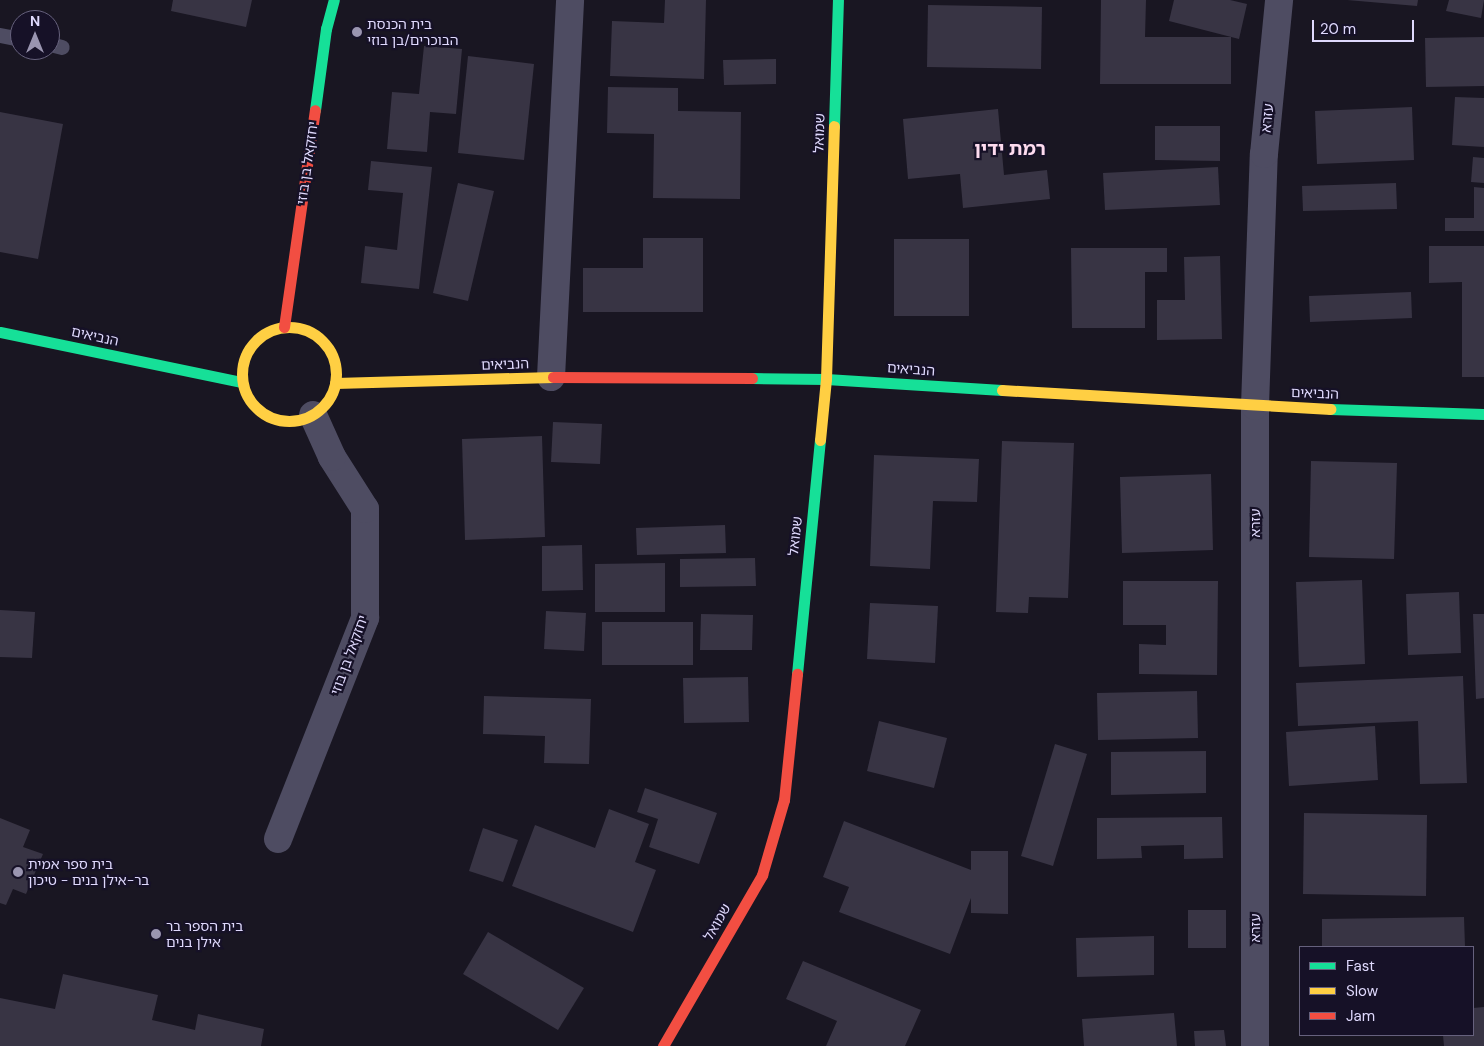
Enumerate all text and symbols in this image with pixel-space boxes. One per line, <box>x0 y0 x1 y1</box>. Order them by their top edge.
north arrow <box>10 10 60 60</box>
scale bar <box>1314 10 1416 42</box>
text: N <box>30 12 40 30</box>
place label: בית הכנסת הבוכרים/בן בוזי <box>367 16 459 48</box>
text: 20 m <box>1320 19 1356 39</box>
marker: בית הכנסת הבוכרים/בן בוזי <box>351 26 363 38</box>
street label: עזרא <box>1257 103 1277 133</box>
street label: שמואל <box>810 113 828 153</box>
street label: יחזקאל בן בוזי <box>293 120 321 206</box>
district label: רמת ידין <box>974 138 1046 160</box>
street label: הנביאים <box>70 323 120 349</box>
street label: הנביאים <box>481 355 529 373</box>
street label: הנביאים <box>886 359 936 379</box>
street label: הנביאים <box>1291 384 1339 402</box>
street label: עזרא <box>1247 508 1263 538</box>
street label: שמואל <box>785 515 805 557</box>
street label: יחזקאל בן בוזי <box>327 613 371 697</box>
place label: בית ספר אמית בר-אילן בנים - טיכון <box>28 856 149 889</box>
marker: בית ספר אמית בר-אילן בנים - טיכון <box>12 866 24 878</box>
street label: שמואל <box>700 901 734 943</box>
street label: עזרא <box>1247 913 1263 943</box>
place label: בית הספר בר אילן בנים <box>166 918 243 950</box>
marker: בית הספר בר אילן בנים <box>150 928 162 940</box>
legend <box>1299 946 1474 1036</box>
text: Fast <box>1346 956 1375 976</box>
text: Slow <box>1346 981 1378 1001</box>
text: Jam <box>1346 1006 1375 1026</box>

